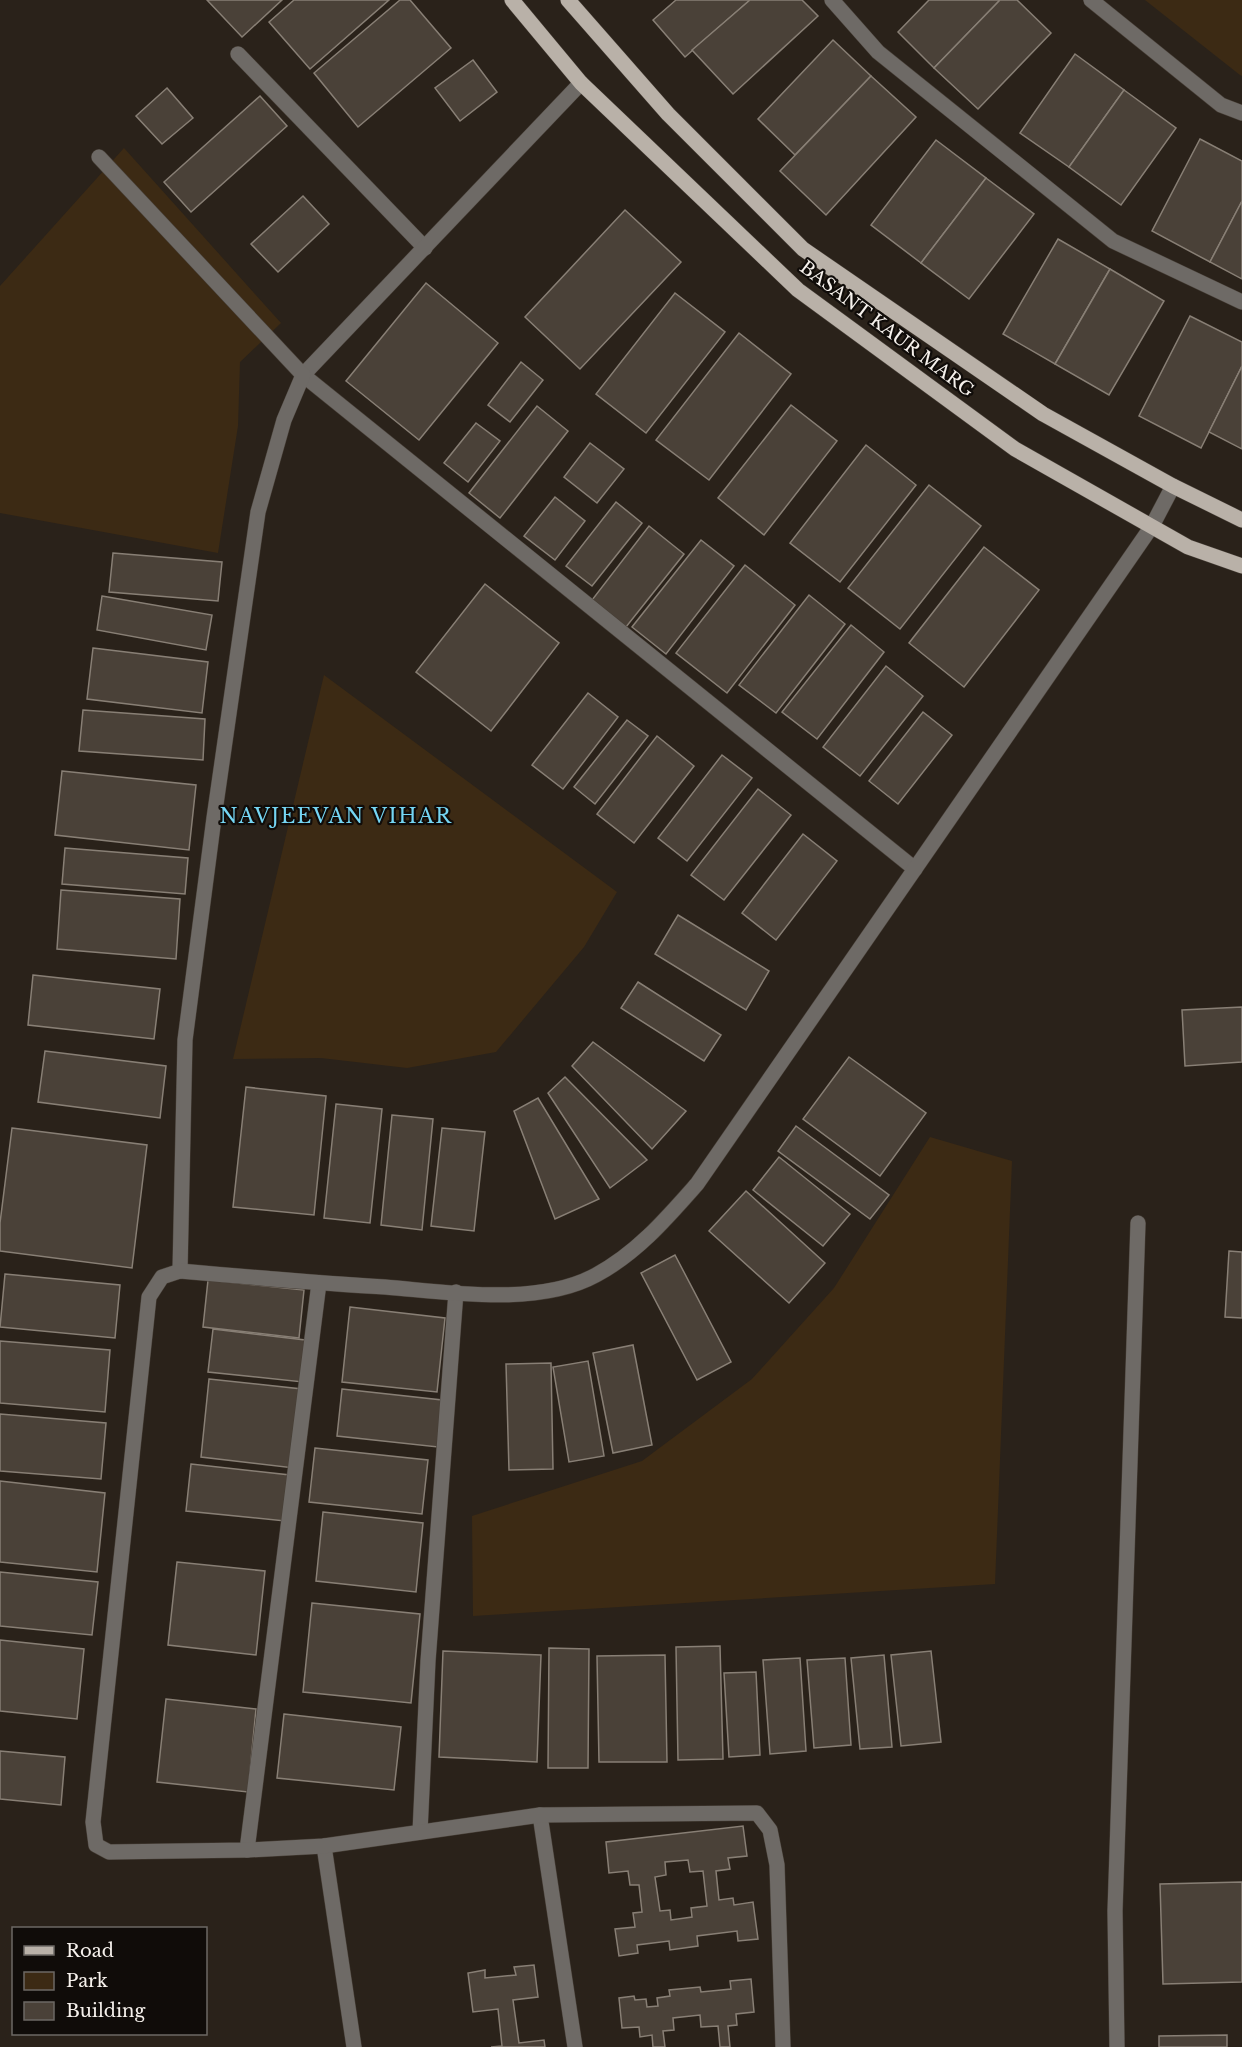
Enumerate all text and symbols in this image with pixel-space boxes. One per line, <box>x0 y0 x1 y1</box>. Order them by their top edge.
street label: BASANT KAUR MARG <box>795 256 979 402</box>
district label: NAVJEEVAN VIHAR <box>219 804 453 828</box>
legend <box>12 1927 207 2035</box>
text: Road <box>66 1940 114 1962</box>
text: Park <box>66 1970 108 1992</box>
text: Building <box>66 2000 145 2022</box>

